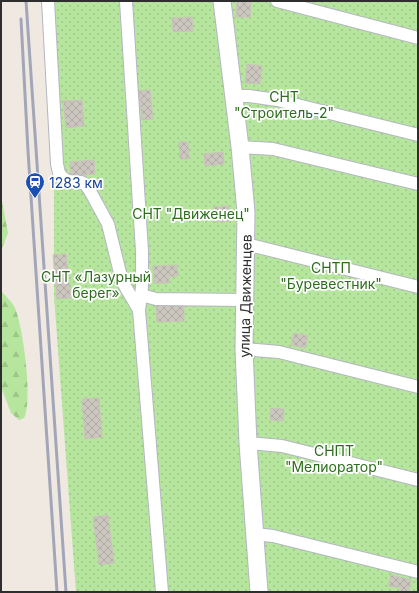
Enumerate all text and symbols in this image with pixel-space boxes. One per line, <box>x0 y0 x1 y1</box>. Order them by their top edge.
park label: СНТ "Строитель-2" <box>234 88 334 121</box>
station icon: 1283 км <box>24 171 46 199</box>
place label: 1283 км <box>49 174 103 191</box>
park label: СНТ "Движенец" <box>132 205 250 222</box>
street label: улица Движенцев <box>235 234 255 358</box>
park label: СНТП "Буревестник" <box>280 259 382 292</box>
park label: СНТ «Лазурный берег» <box>41 268 151 301</box>
park label: СНПТ "Мелиоратор" <box>285 442 383 475</box>

